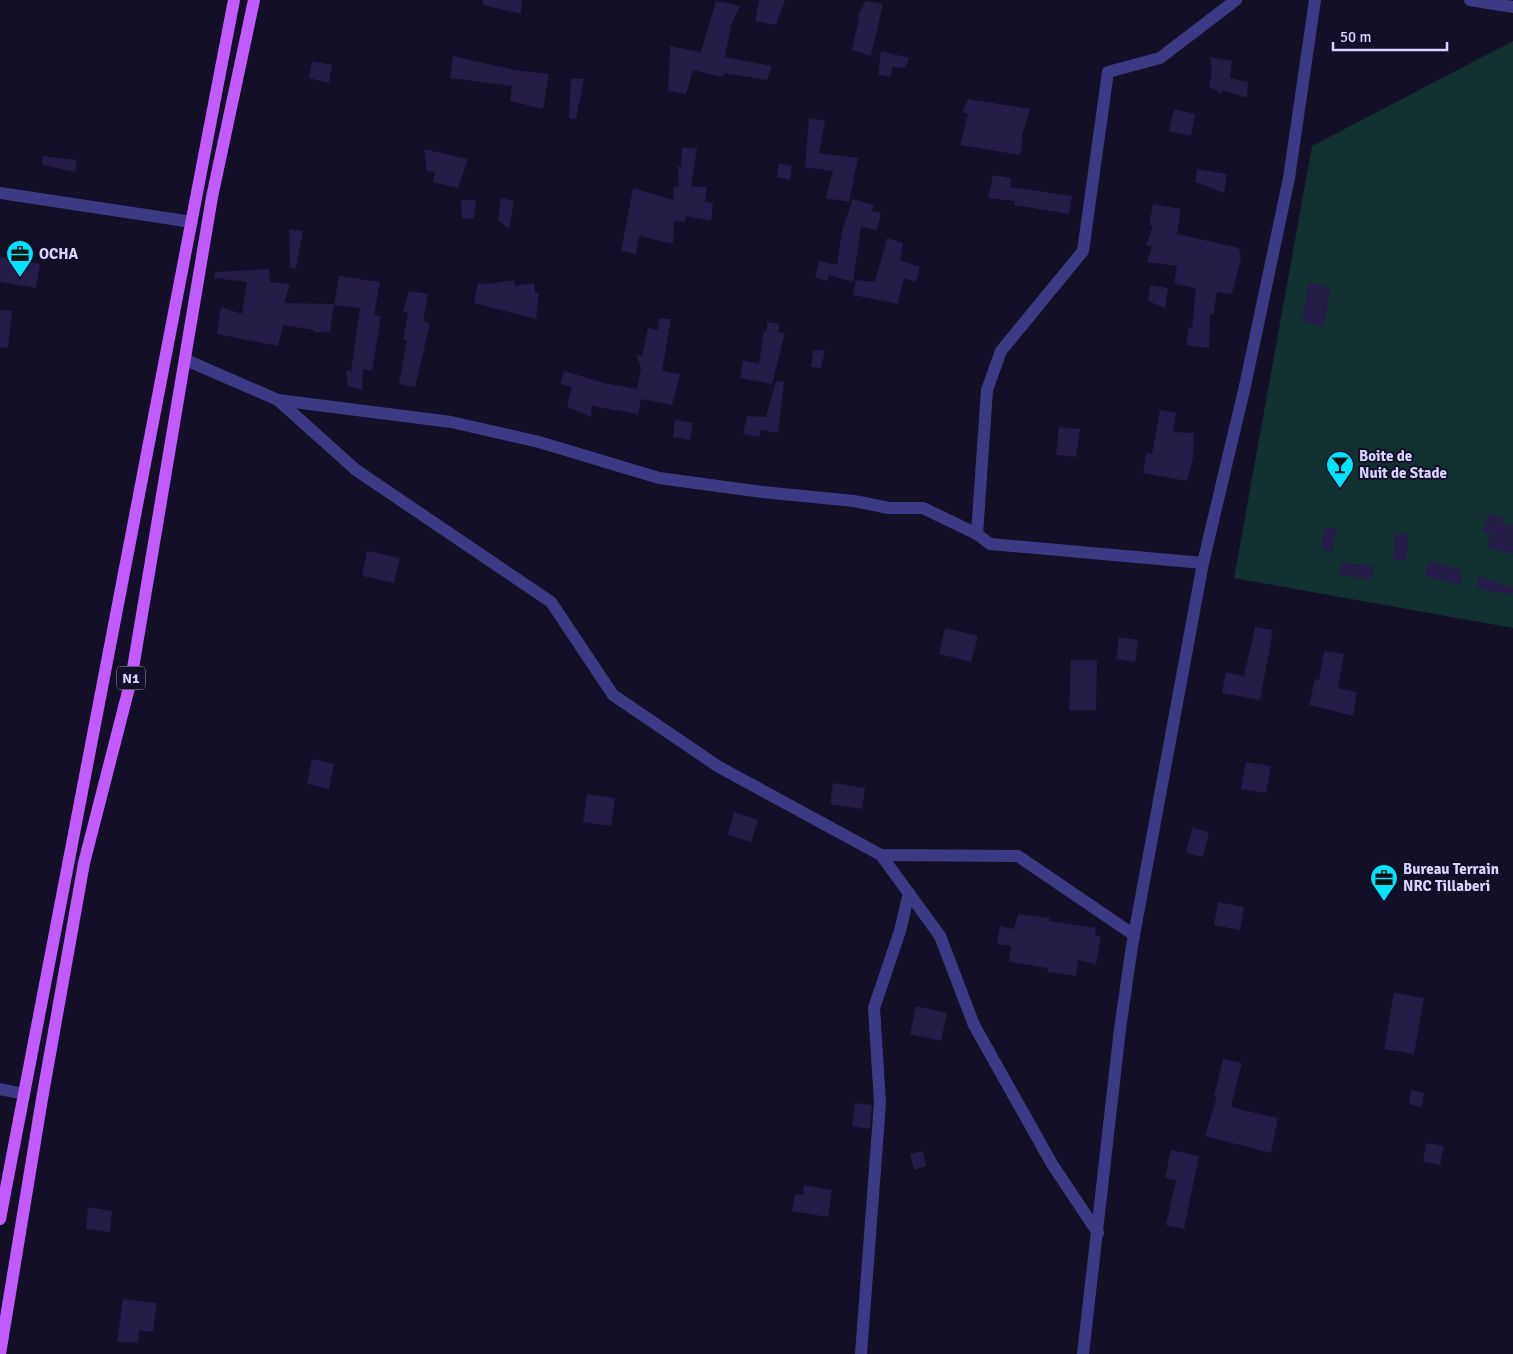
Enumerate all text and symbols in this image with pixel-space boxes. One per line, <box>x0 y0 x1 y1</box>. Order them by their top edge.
scale bar <box>1333 20 1447 52</box>
text: 50 m <box>1340 28 1371 46</box>
office icon: OCHA <box>5 239 35 278</box>
place label: OCHA <box>39 245 78 263</box>
place label: Boite de Nuit de Stade <box>1359 447 1447 482</box>
bar icon: Boite de Nuit de Stade <box>1325 450 1355 489</box>
road number: N1 <box>117 666 145 690</box>
place label: Bureau Terrain NRC Tillaberi <box>1403 860 1499 895</box>
office icon: Bureau Terrain NRC Tillaberi <box>1369 863 1399 902</box>

